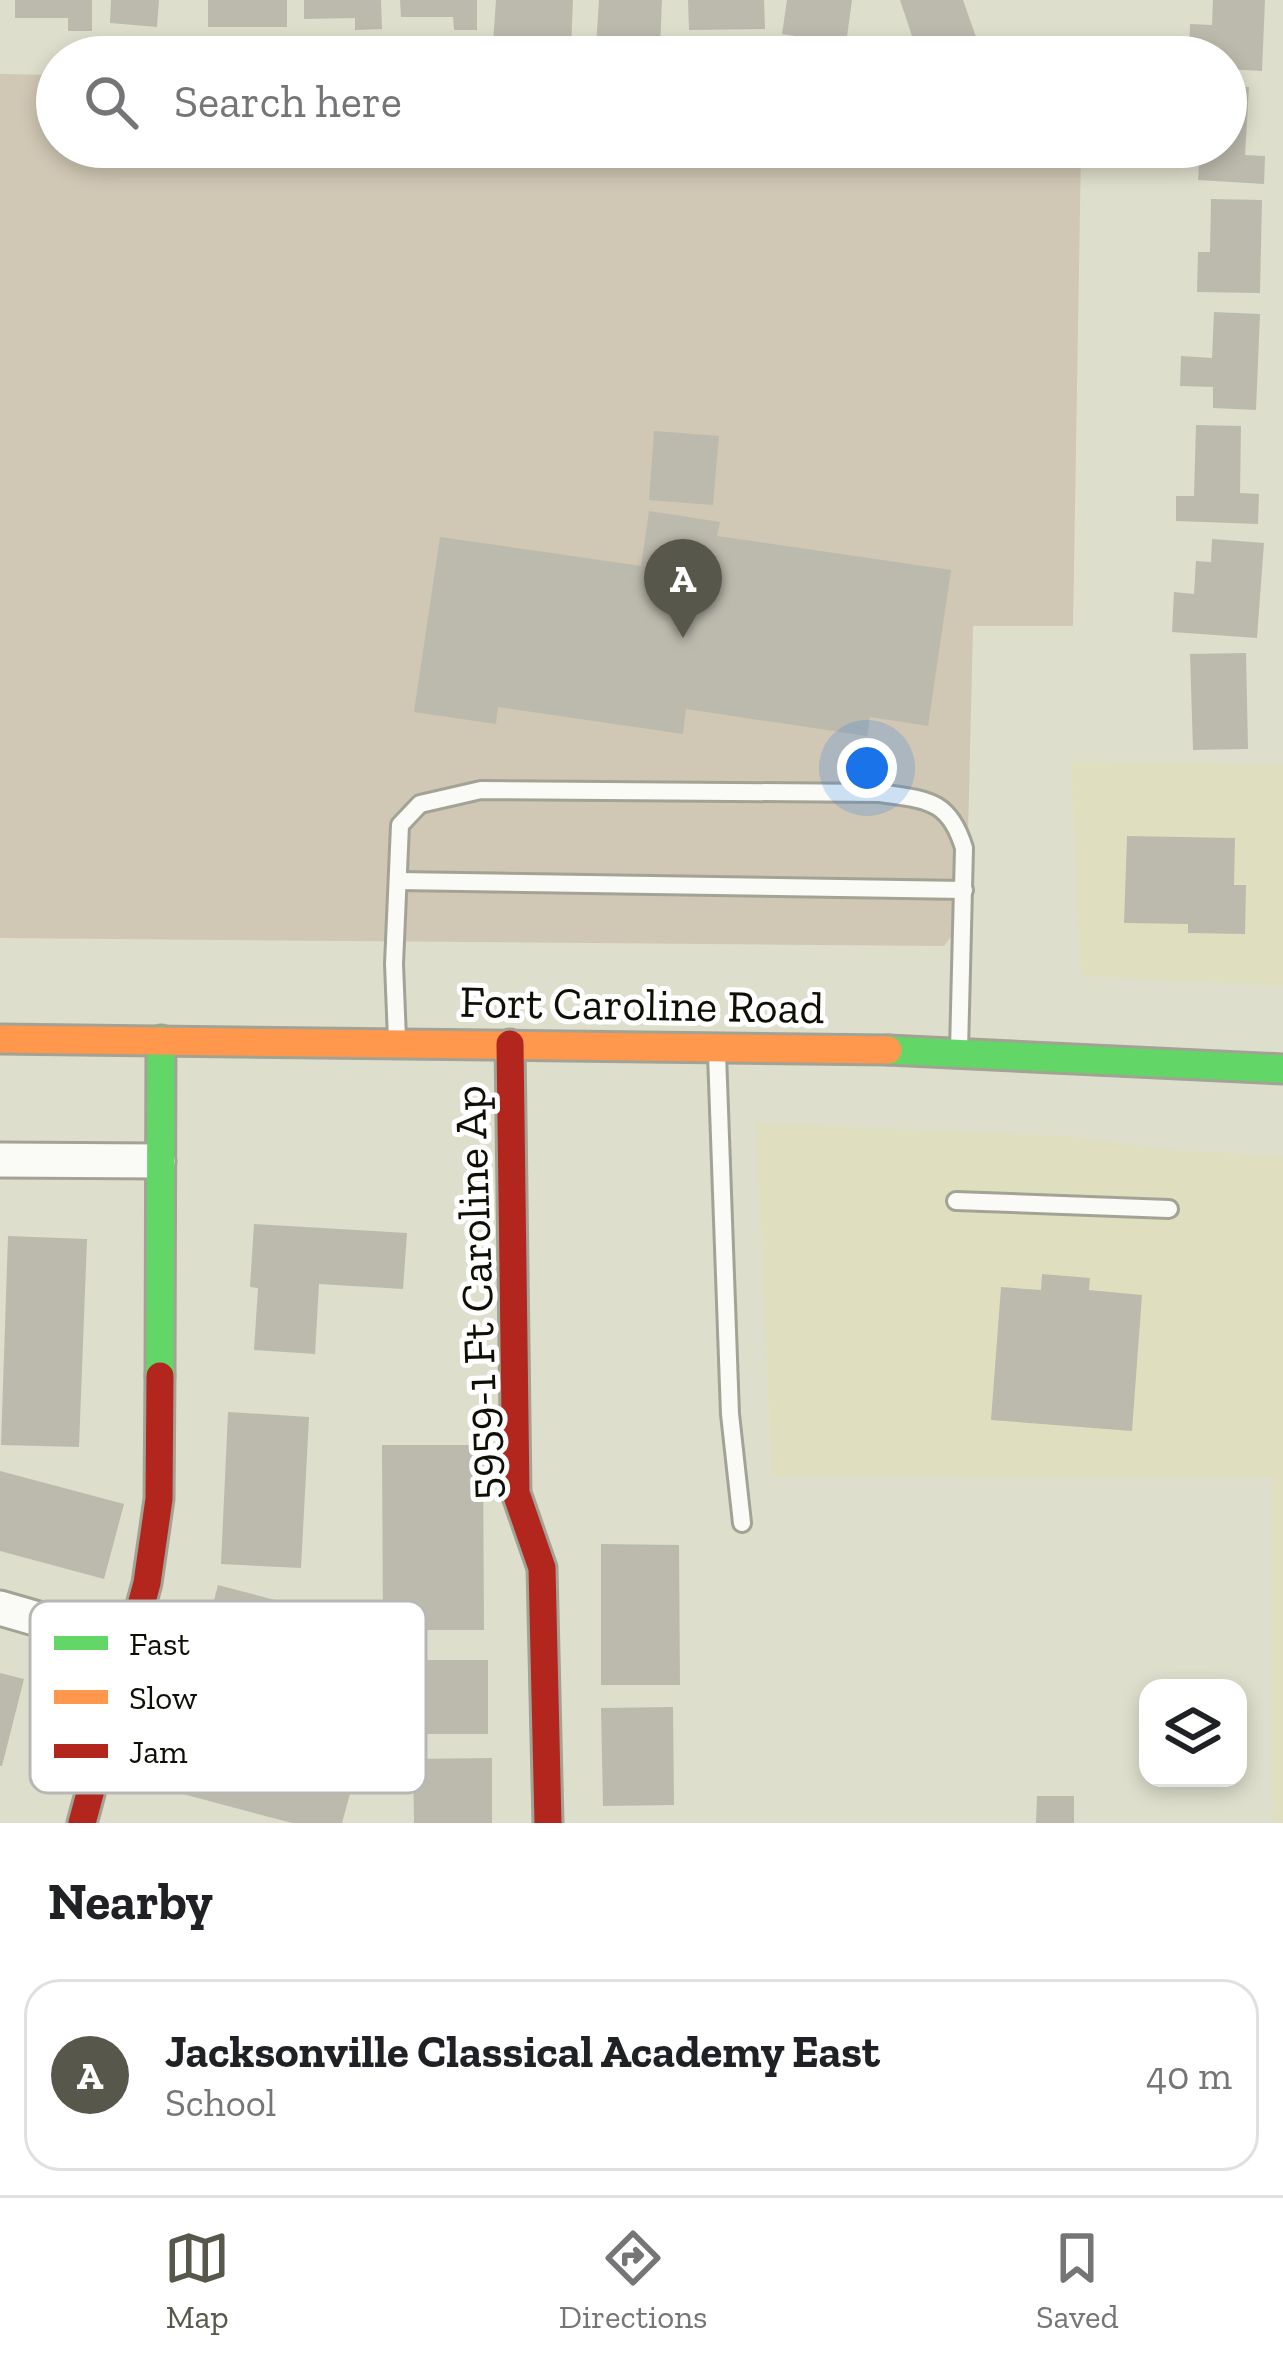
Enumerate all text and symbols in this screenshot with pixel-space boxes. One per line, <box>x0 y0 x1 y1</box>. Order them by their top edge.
search box <box>36 36 1247 168</box>
icon: search <box>78 69 144 135</box>
text: Search here <box>174 75 402 129</box>
pin: A <box>644 539 722 638</box>
your location <box>837 738 897 798</box>
street label: Fort Caroline Road <box>459 975 825 1035</box>
street label: 5959-1 Ft Caroline Ap <box>443 1085 511 1501</box>
legend <box>30 1601 426 1793</box>
text: Fast <box>129 1624 190 1663</box>
text: Slow <box>129 1678 197 1717</box>
map controls <box>1139 1679 1247 1787</box>
button: layers <box>1139 1679 1247 1787</box>
text: Jam <box>129 1732 188 1771</box>
text: Nearby <box>48 1871 213 1932</box>
text: Jacksonville Classical Academy East <box>165 2025 880 2079</box>
text: A <box>77 2052 103 2099</box>
text: 40 m <box>1146 2052 1232 2099</box>
text: School <box>165 2079 276 2126</box>
tab: Map <box>164 2225 230 2336</box>
tab: Directions <box>559 2225 708 2336</box>
tab: Saved <box>1036 2225 1119 2336</box>

